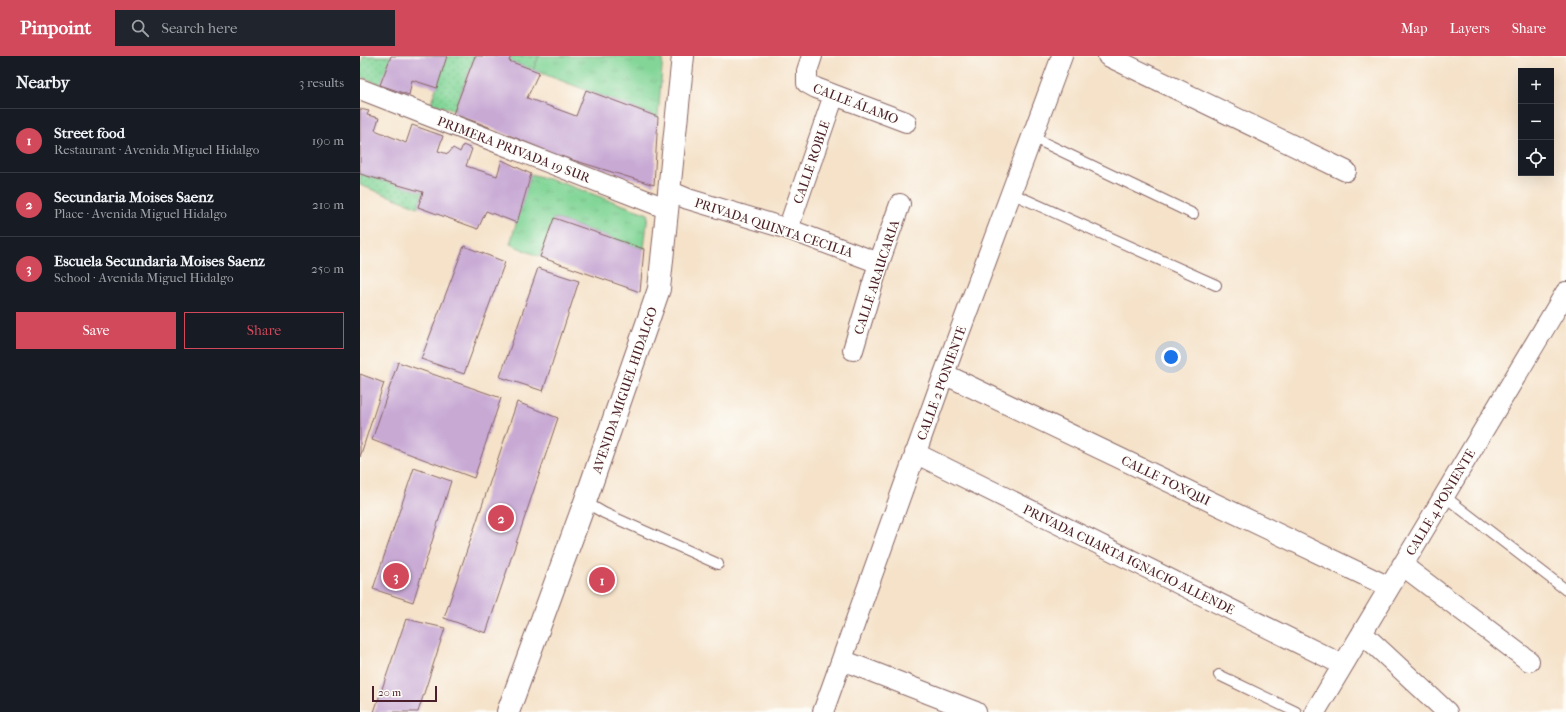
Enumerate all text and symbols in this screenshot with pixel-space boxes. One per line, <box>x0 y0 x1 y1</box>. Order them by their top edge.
search box <box>115 10 395 46</box>
text: Pinpoint <box>20 17 91 39</box>
icon: search <box>129 17 151 39</box>
text: Search here <box>161 19 237 37</box>
text: Map <box>1401 20 1428 37</box>
text: Layers <box>1450 20 1490 37</box>
text: Share <box>1512 20 1546 37</box>
map controls <box>1518 68 1554 176</box>
button: + <box>1518 68 1554 104</box>
text: Nearby <box>16 72 70 92</box>
text: 3 results <box>299 75 344 90</box>
street label: CALLE ÁLAMO <box>811 80 901 127</box>
button: − <box>1518 104 1554 140</box>
street label: PRIMERA PRIVADA 19 SUR <box>435 113 593 186</box>
street label: CALLE ROBLE <box>790 119 833 206</box>
text: Street food <box>54 124 125 142</box>
text: 1 <box>27 133 31 148</box>
text: 190 m <box>312 133 344 148</box>
button: locate <box>1518 140 1554 176</box>
text: Restaurant · Avenida Miguel Hidalgo <box>54 142 259 157</box>
text: Secundaria Moises Saenz <box>54 188 214 206</box>
street label: PRIVADA QUINTA CECILIA <box>693 195 856 260</box>
text: 2 <box>26 197 32 212</box>
text: 210 m <box>312 197 344 212</box>
text: Place · Avenida Miguel Hidalgo <box>54 206 227 221</box>
street label: CALLE ARAUCARIA <box>851 217 902 336</box>
text: Escuela Secundaria Moises Saenz <box>54 252 265 270</box>
text: 3 <box>26 261 32 276</box>
text: 250 m <box>311 261 344 276</box>
text: School · Avenida Miguel Hidalgo <box>54 270 234 285</box>
street label: AVENIDA MIGUEL HIDALGO <box>589 305 660 476</box>
button: Save <box>16 312 176 349</box>
button: Share <box>184 312 344 349</box>
street label: CALLE 2 PONIENTE <box>914 324 969 442</box>
your location <box>1161 347 1181 367</box>
street label: CALLE 4 PONIENTE <box>1403 446 1478 558</box>
street label: CALLE TOXQUI <box>1119 452 1213 508</box>
street label: PRIVADA CUARTA IGNACIO ALLENDE <box>1021 502 1237 617</box>
pin: 2 <box>488 503 514 533</box>
pin: 3 <box>383 561 409 591</box>
pin: 1 <box>589 565 615 595</box>
scale bar <box>372 684 437 703</box>
text: 20 m <box>378 686 401 699</box>

